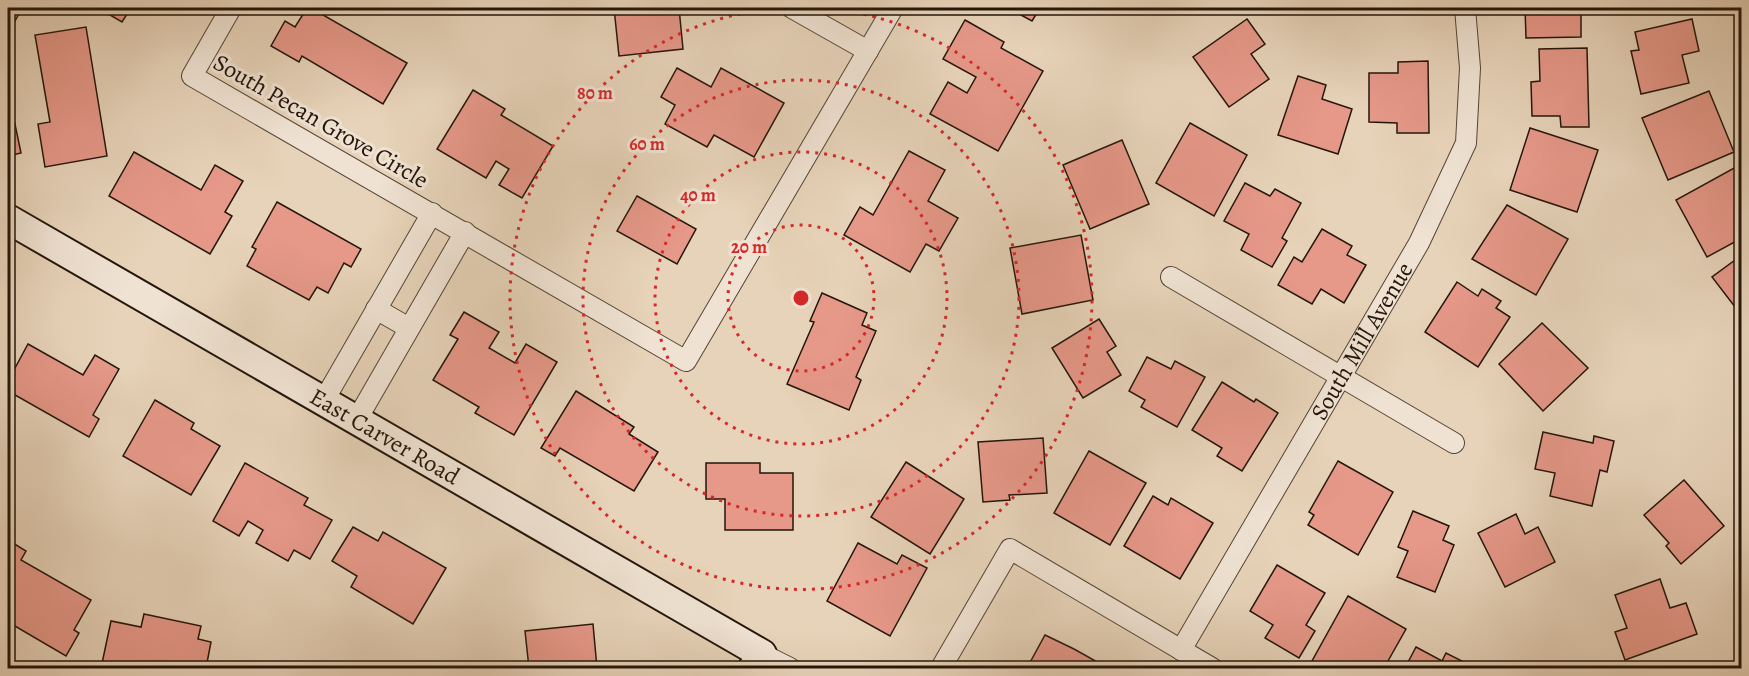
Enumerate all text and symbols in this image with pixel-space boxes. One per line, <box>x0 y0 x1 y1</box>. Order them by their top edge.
street label: South Pecan Grove Circle <box>208 46 434 196</box>
text: 80 m <box>577 81 613 105</box>
text: 60 m <box>629 132 665 156</box>
text: 40 m <box>680 183 716 207</box>
text: 20 m <box>731 235 767 259</box>
street label: South Mill Avenue <box>1303 256 1420 426</box>
centre of rings <box>791 288 811 308</box>
street label: East Carver Road <box>304 381 466 492</box>

